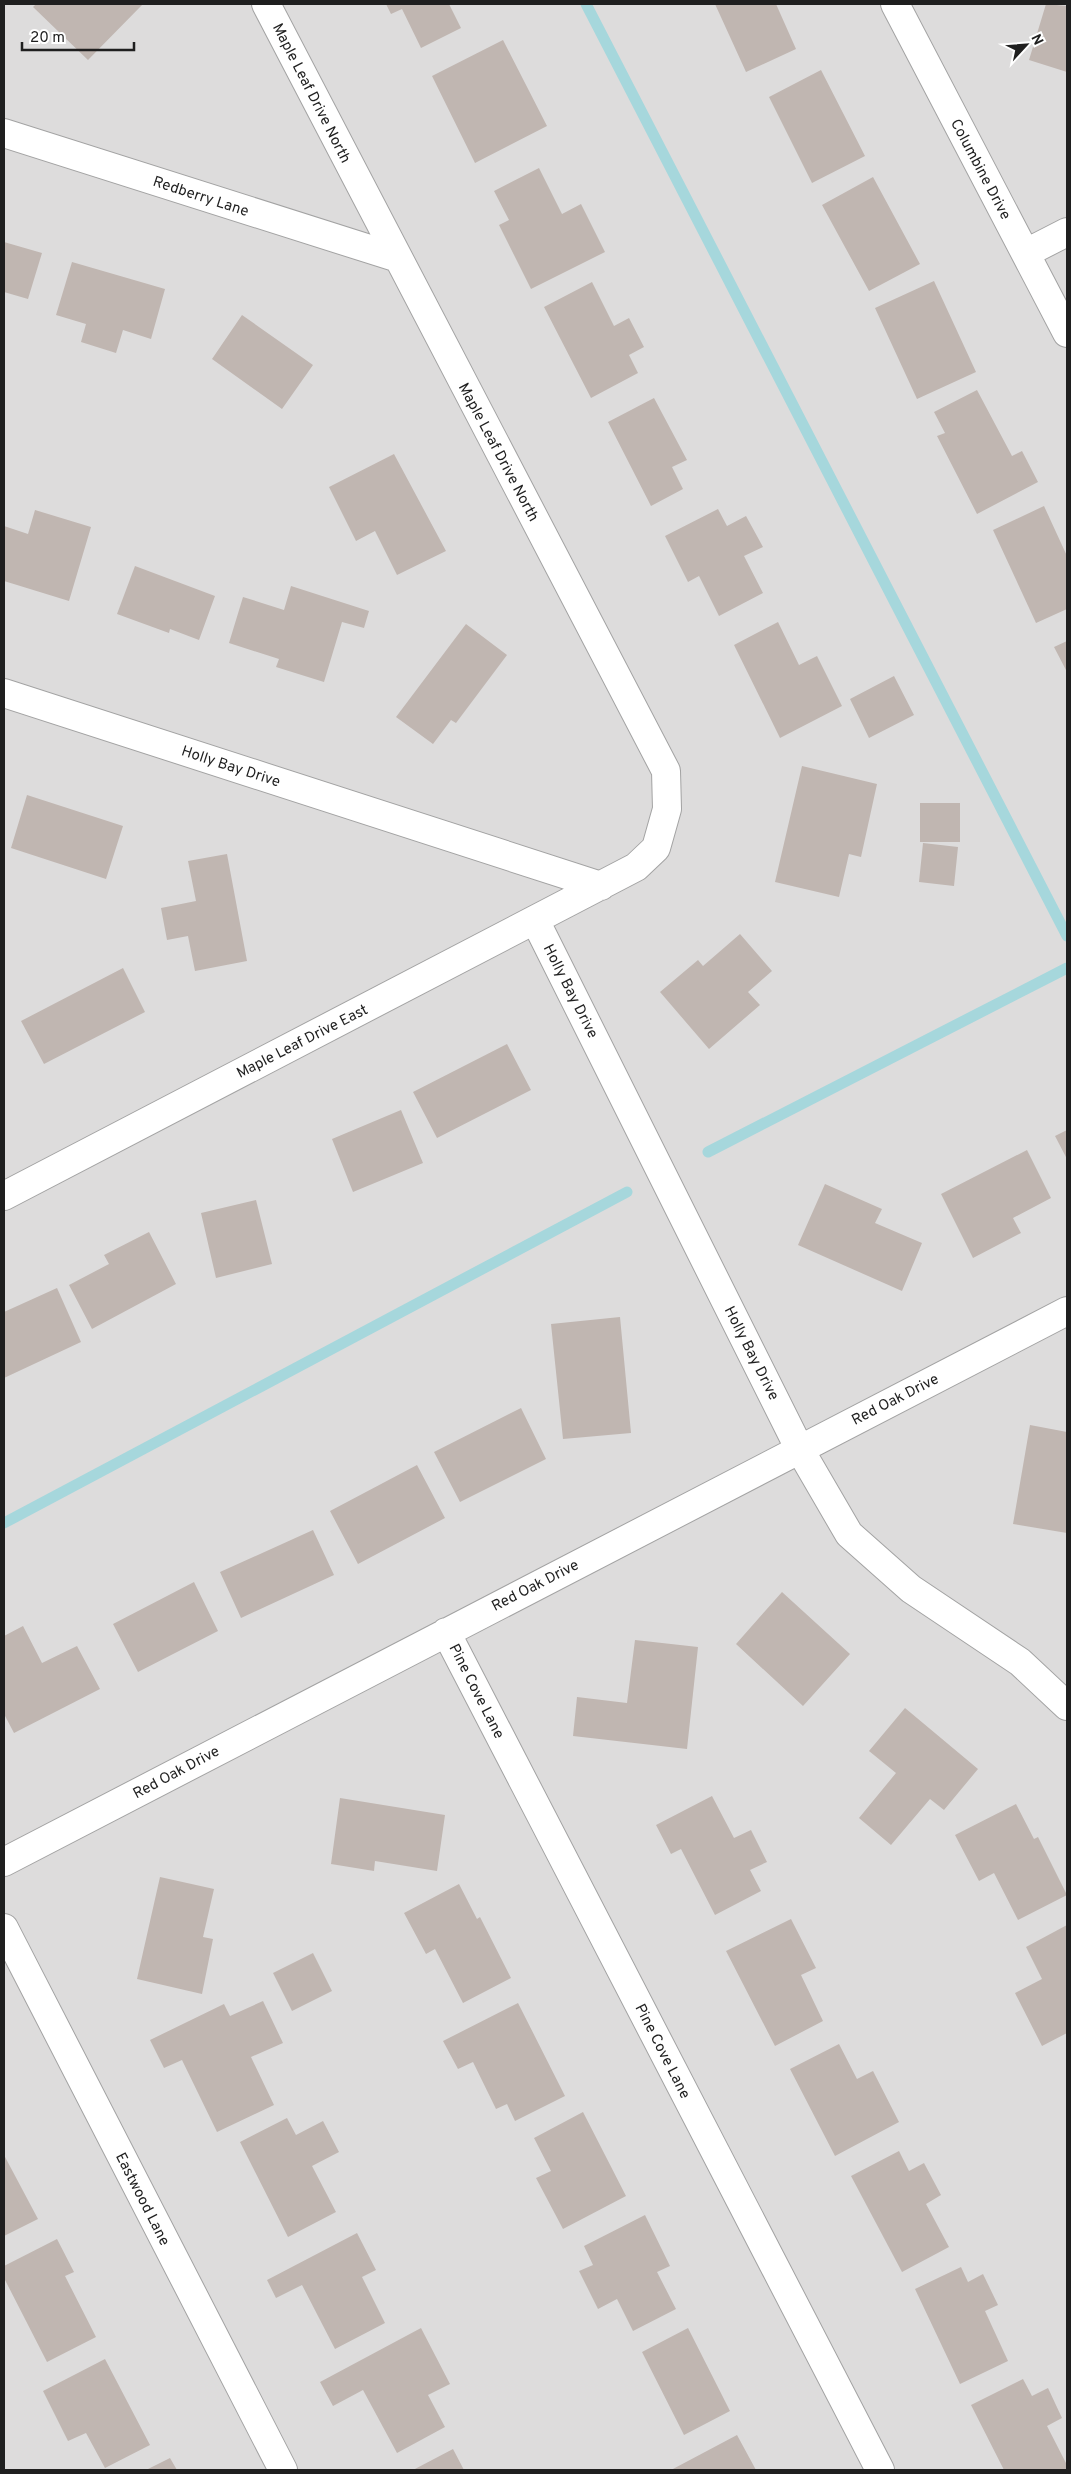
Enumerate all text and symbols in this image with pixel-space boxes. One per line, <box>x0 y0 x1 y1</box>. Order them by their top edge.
scale bar <box>22 20 135 52</box>
north arrow <box>1001 20 1051 70</box>
street label: Maple Leaf Drive North <box>267 21 354 167</box>
text: 20 m <box>30 29 65 48</box>
text: N <box>1026 32 1046 48</box>
street label: Columbine Drive <box>945 116 1014 223</box>
street label: Redberry Lane <box>150 173 251 222</box>
street label: Maple Leaf Drive North <box>453 380 542 525</box>
street label: Holly Bay Drive <box>179 742 282 792</box>
street label: Holly Bay Drive <box>538 941 602 1042</box>
street label: Maple Leaf Drive East <box>234 1001 372 1084</box>
street label: Holly Bay Drive <box>719 1303 783 1404</box>
street label: Red Oak Drive <box>849 1370 943 1430</box>
street label: Red Oak Drive <box>489 1556 583 1616</box>
street label: Pine Cove Lane <box>444 1641 508 1742</box>
street label: Red Oak Drive <box>130 1743 223 1804</box>
street label: Pine Cove Lane <box>630 2001 694 2102</box>
street label: Eastwood Lane <box>110 2150 173 2249</box>

